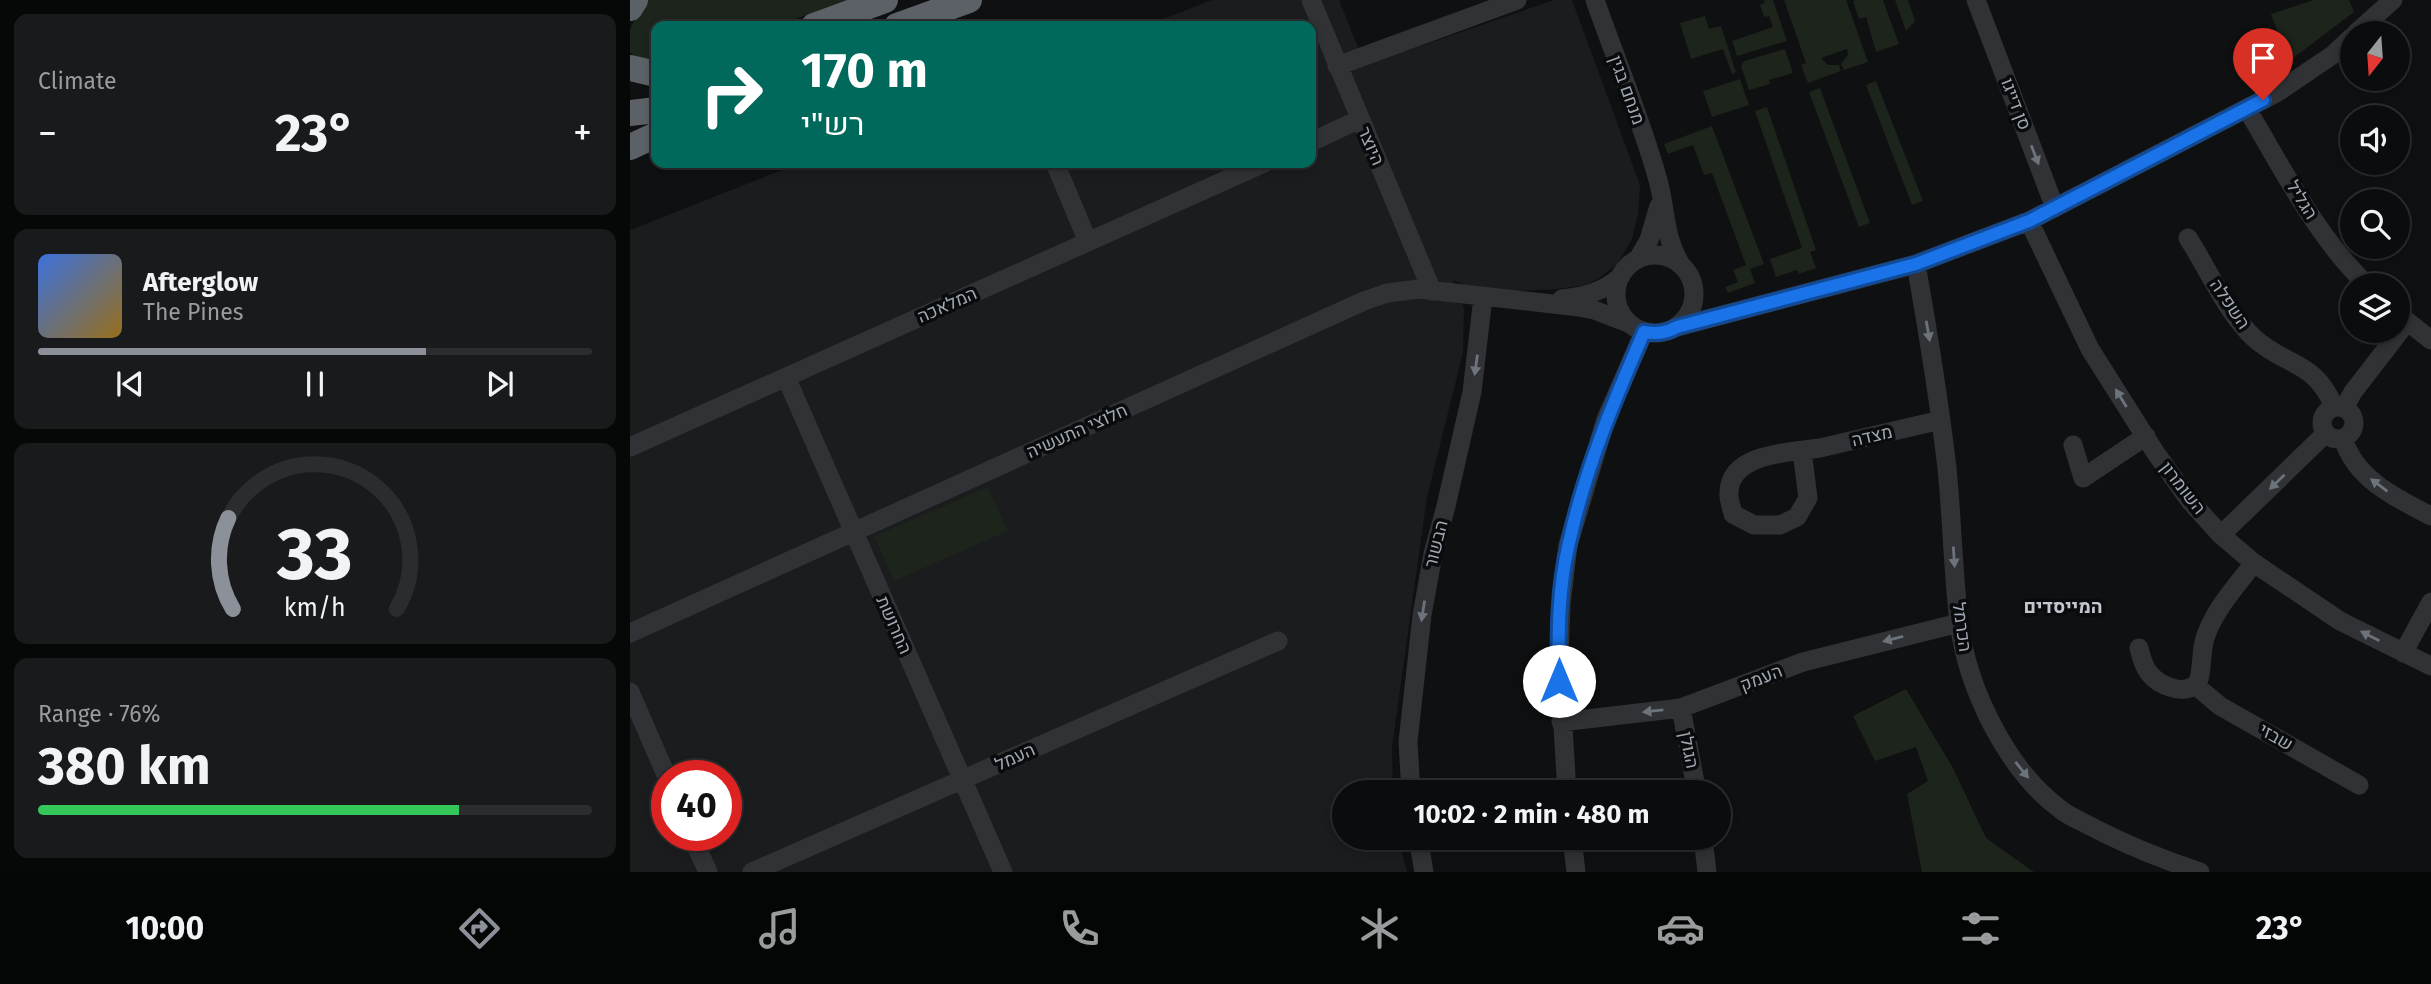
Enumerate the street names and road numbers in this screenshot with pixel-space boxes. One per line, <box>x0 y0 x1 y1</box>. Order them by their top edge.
street label: מנחם בגין <box>1604 52 1650 128</box>
street label: סן דייגו <box>1996 75 2036 133</box>
street label: היוצר <box>1353 123 1389 169</box>
street label: הגליל <box>2282 177 2322 223</box>
street label: השפלה <box>2205 275 2255 333</box>
street label: המלאכה <box>914 282 980 328</box>
street label: חלוצי התעשיה <box>1023 399 1131 463</box>
street label: מצדה <box>1849 421 1895 451</box>
street label: השומרון <box>2156 457 2210 519</box>
street label: הבשור <box>1419 518 1453 570</box>
street label: החרושת <box>872 593 916 657</box>
street label: הכרמל <box>1948 601 1976 653</box>
street label: העמק <box>1737 660 1785 696</box>
street label: שבזי <box>2255 719 2297 755</box>
street label: הגולן <box>1675 730 1703 770</box>
street label: העמל <box>991 738 1039 776</box>

